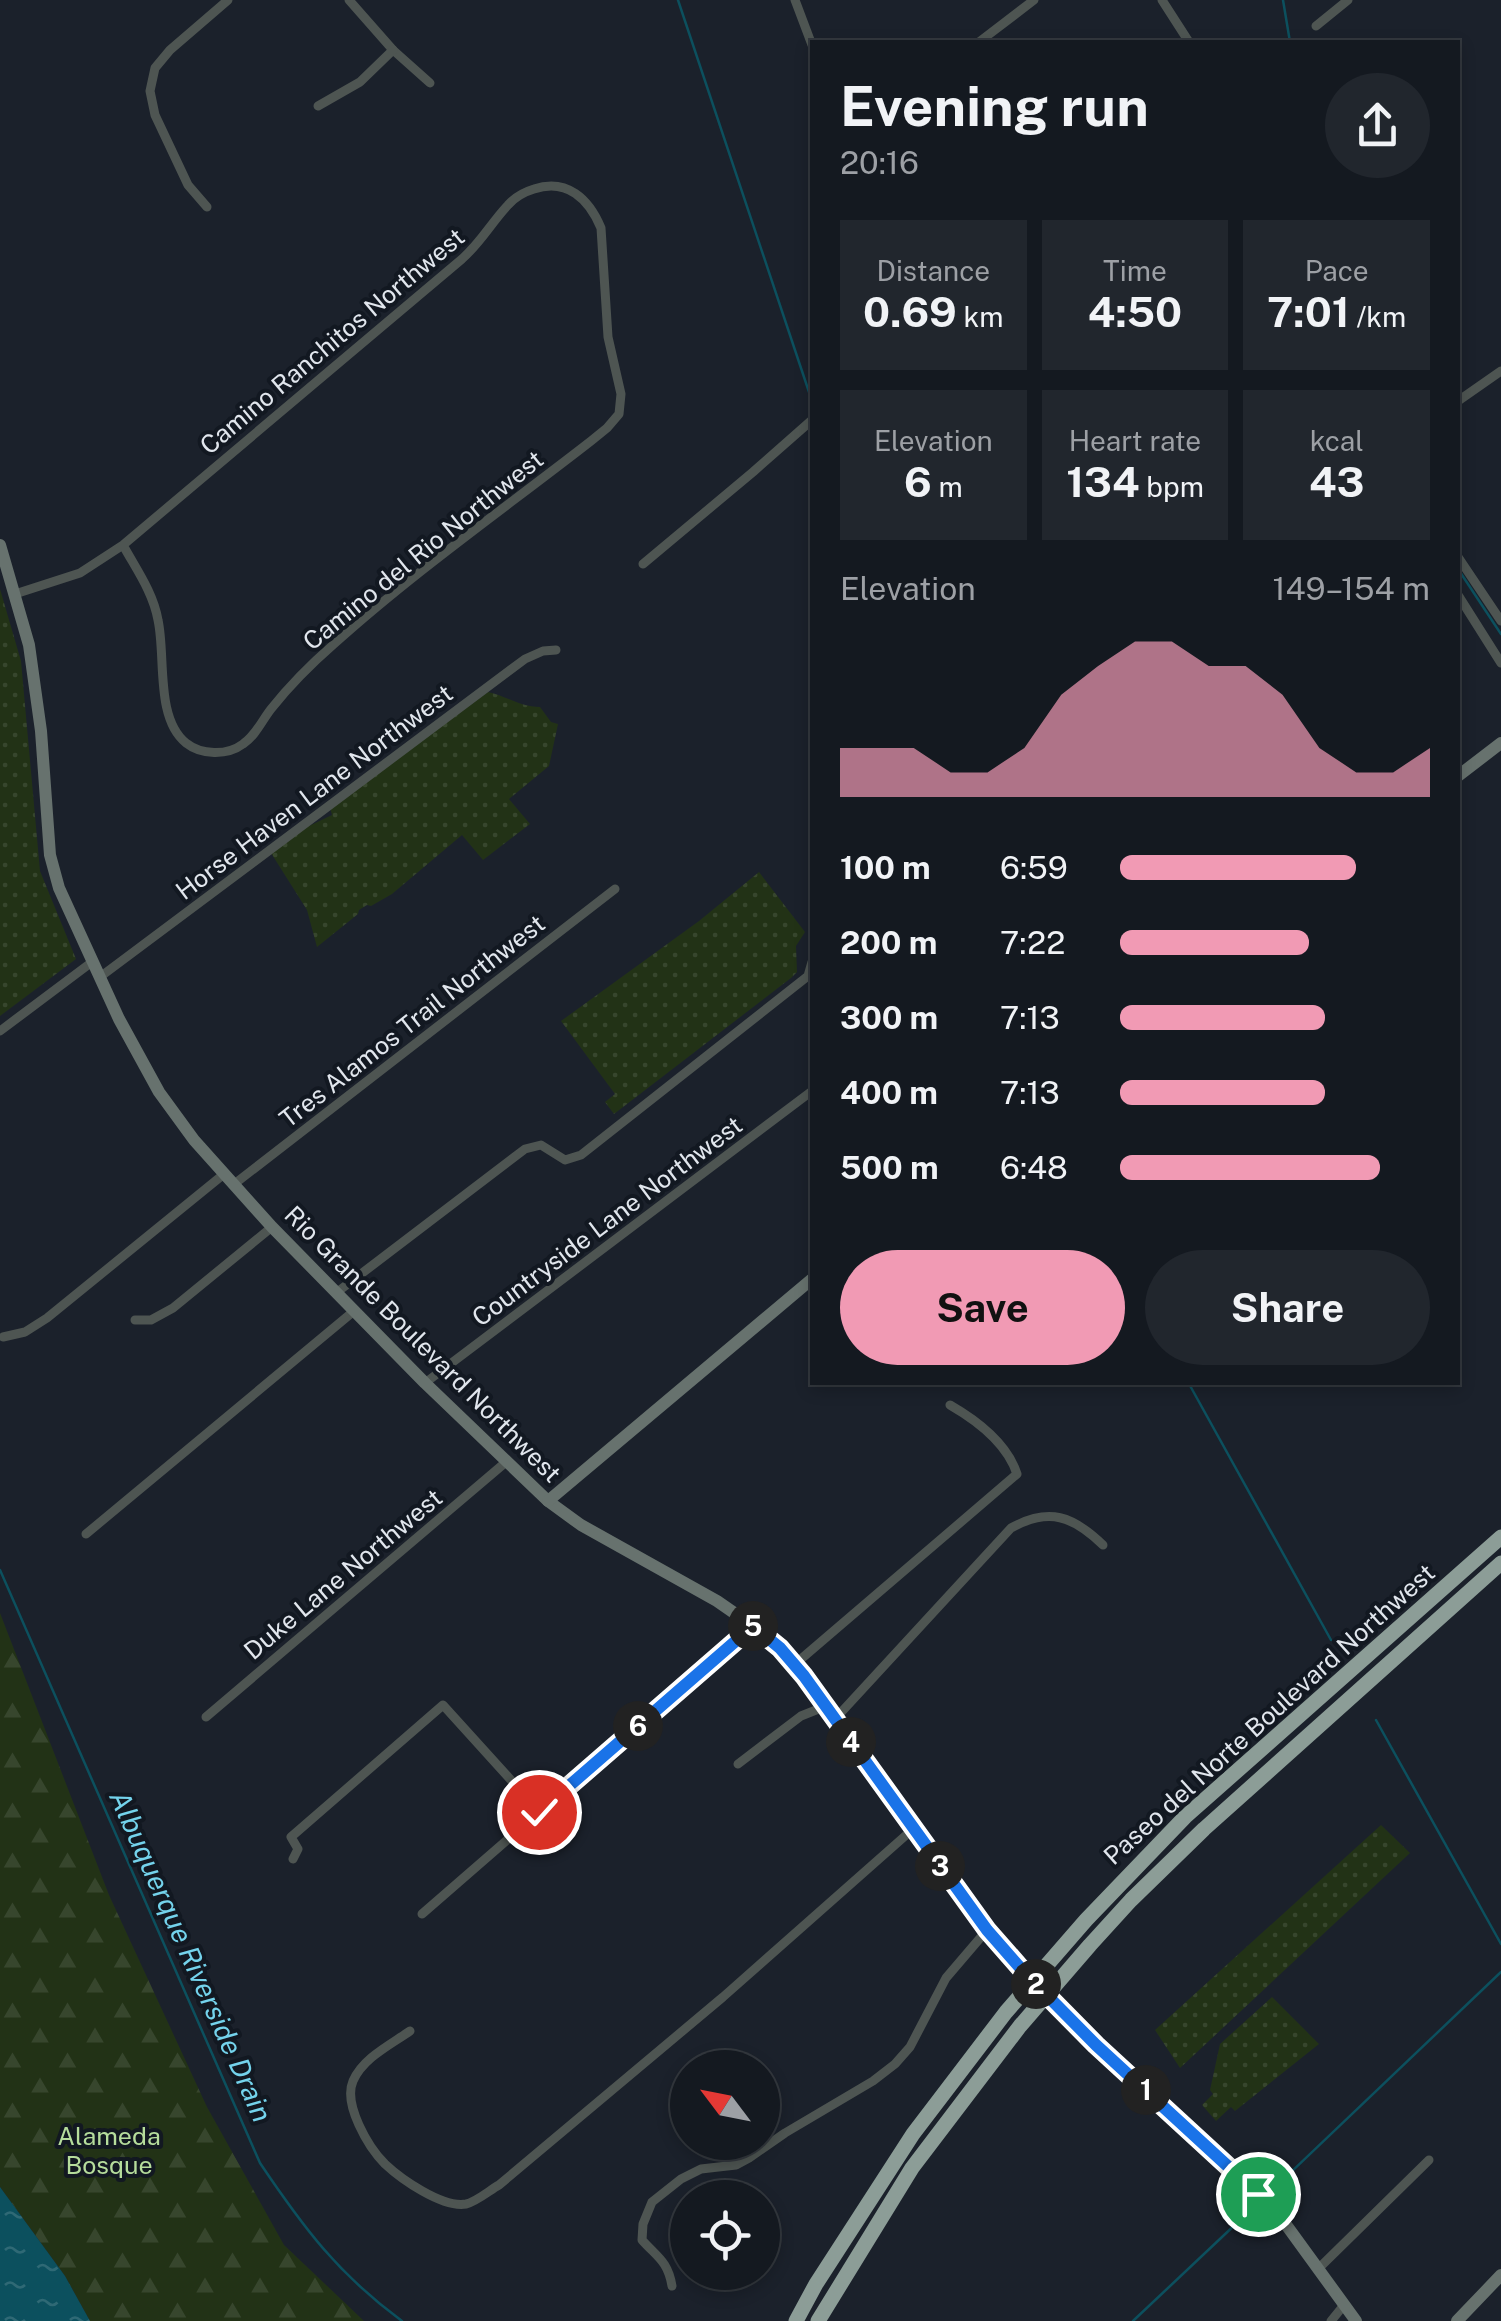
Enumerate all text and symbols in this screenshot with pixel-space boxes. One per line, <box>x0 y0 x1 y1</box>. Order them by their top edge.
button: share <box>1325 73 1430 178</box>
text: Evening run <box>840 74 1149 138</box>
text: 20:16 <box>840 144 919 181</box>
street label: Camino Ranchitos Northwest <box>194 222 470 460</box>
text: Distance <box>877 254 990 287</box>
text: Time <box>1103 254 1167 287</box>
text: Pace <box>1305 254 1369 287</box>
text: 0.69 <box>863 287 957 336</box>
text: 4:50 <box>1088 287 1182 336</box>
text: 7:01 <box>1267 287 1350 336</box>
text: km <box>957 300 1004 333</box>
text: /km <box>1350 300 1406 333</box>
text: Elevation <box>874 424 993 457</box>
text: Heart rate <box>1069 424 1201 457</box>
text: kcal <box>1310 424 1364 457</box>
street label: Camino del Rio Northwest <box>297 444 549 656</box>
text: 6 <box>904 457 932 506</box>
text: 134 <box>1066 457 1139 506</box>
text: 43 <box>1309 457 1364 506</box>
text: m <box>932 470 963 503</box>
text: bpm <box>1139 470 1204 503</box>
text: Elevation <box>840 570 976 607</box>
text: 149–154 m <box>1272 570 1430 607</box>
street label: Horse Haven Lane Northwest <box>170 678 458 906</box>
text: 100 m <box>840 849 931 886</box>
text: 6:59 <box>1000 849 1068 886</box>
street label: Tres Alamos Trail Northwest <box>273 908 551 1134</box>
text: 200 m <box>840 924 937 961</box>
text: 7:22 <box>1000 924 1065 961</box>
text: 300 m <box>840 999 938 1036</box>
text: 7:13 <box>1000 999 1060 1036</box>
text: 400 m <box>840 1074 938 1111</box>
text: 7:13 <box>1000 1074 1060 1111</box>
street label: Countryside Lane Northwest <box>466 1110 748 1332</box>
text: 500 m <box>840 1149 939 1186</box>
text: 6:48 <box>1000 1149 1068 1186</box>
street label: Rio Grande Boulevard Northwest <box>279 1200 567 1488</box>
button: Save <box>840 1250 1125 1365</box>
button: Share <box>1145 1250 1430 1365</box>
street label: Duke Lane Northwest <box>238 1482 448 1666</box>
street label: Paseo del Norte Boulevard Northwest <box>1097 1557 1441 1871</box>
pin: 5 <box>728 1601 778 1651</box>
text: 5 <box>744 1609 762 1642</box>
pin: 6 <box>613 1701 663 1751</box>
text: 6 <box>629 1709 647 1742</box>
pin: 4 <box>826 1717 876 1767</box>
text: 4 <box>842 1725 860 1758</box>
pin <box>497 1770 582 1855</box>
water label: Albuquerque Riverside Drain <box>103 1785 280 2127</box>
icon: check <box>512 1785 567 1840</box>
pin: 3 <box>915 1841 965 1891</box>
text: 3 <box>931 1849 949 1882</box>
pin: 2 <box>1011 1959 1061 2009</box>
text: 2 <box>1027 1967 1045 2000</box>
north arrow <box>670 2050 780 2160</box>
map controls <box>670 2050 780 2290</box>
pin: 1 <box>1121 2065 1171 2115</box>
text: 1 <box>1140 2073 1152 2106</box>
park label: Alameda Bosque <box>57 2121 161 2180</box>
pin <box>1216 2152 1301 2237</box>
icon: arrive <box>1231 2167 1286 2222</box>
button: locate <box>670 2180 780 2290</box>

